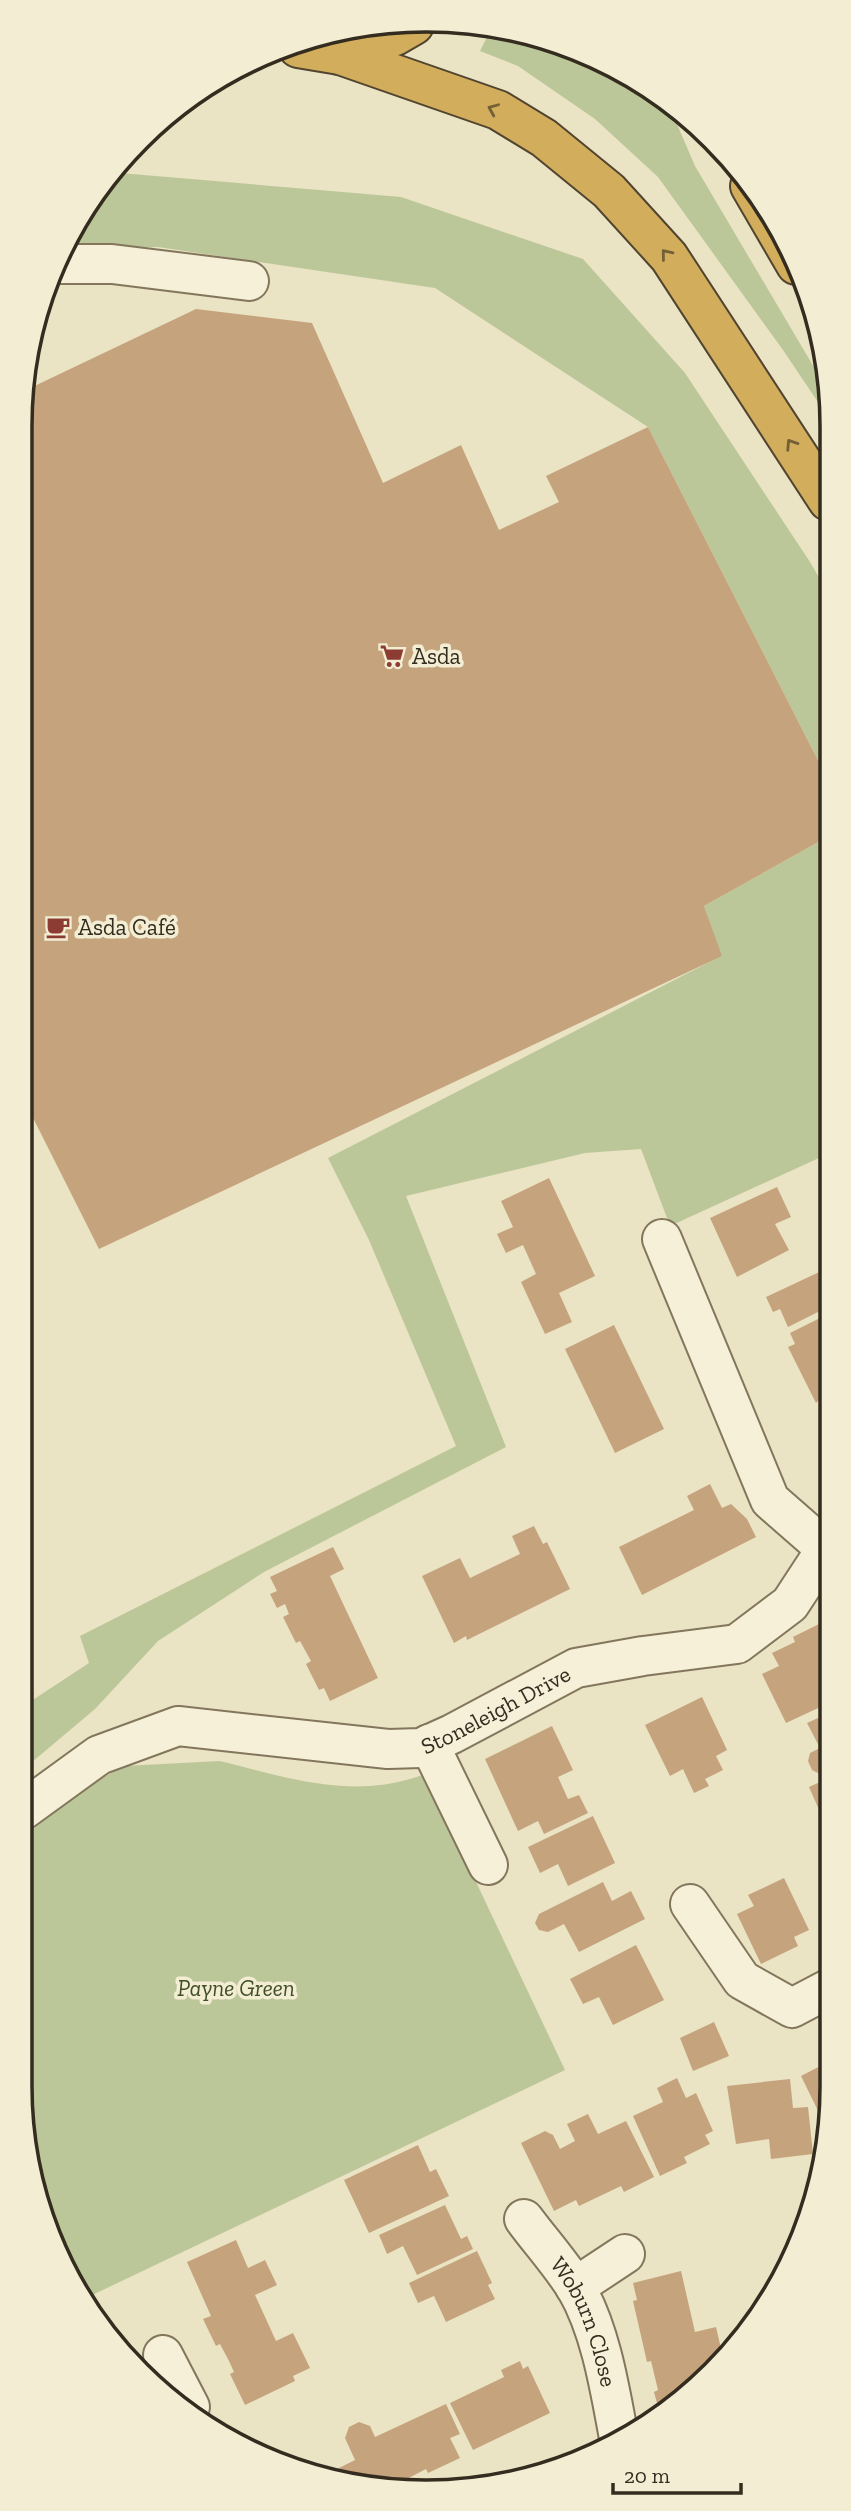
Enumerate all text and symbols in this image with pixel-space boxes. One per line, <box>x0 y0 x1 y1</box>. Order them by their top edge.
one-way arrow <box>488 103 501 117</box>
one-way arrow <box>661 250 674 262</box>
one-way arrow <box>787 439 799 452</box>
supermarket icon: Asda <box>378 642 406 670</box>
place label: Asda <box>412 642 461 670</box>
cafe icon: Asda Café <box>44 913 72 941</box>
place label: Asda Café <box>78 913 176 941</box>
street label: Stoneleigh Drive <box>417 1660 575 1760</box>
park label: Payne Green <box>177 1974 295 2002</box>
street label: Woburn Close <box>545 2251 623 2389</box>
scale bar <box>613 2452 741 2496</box>
text: 20 m <box>624 2463 670 2488</box>

